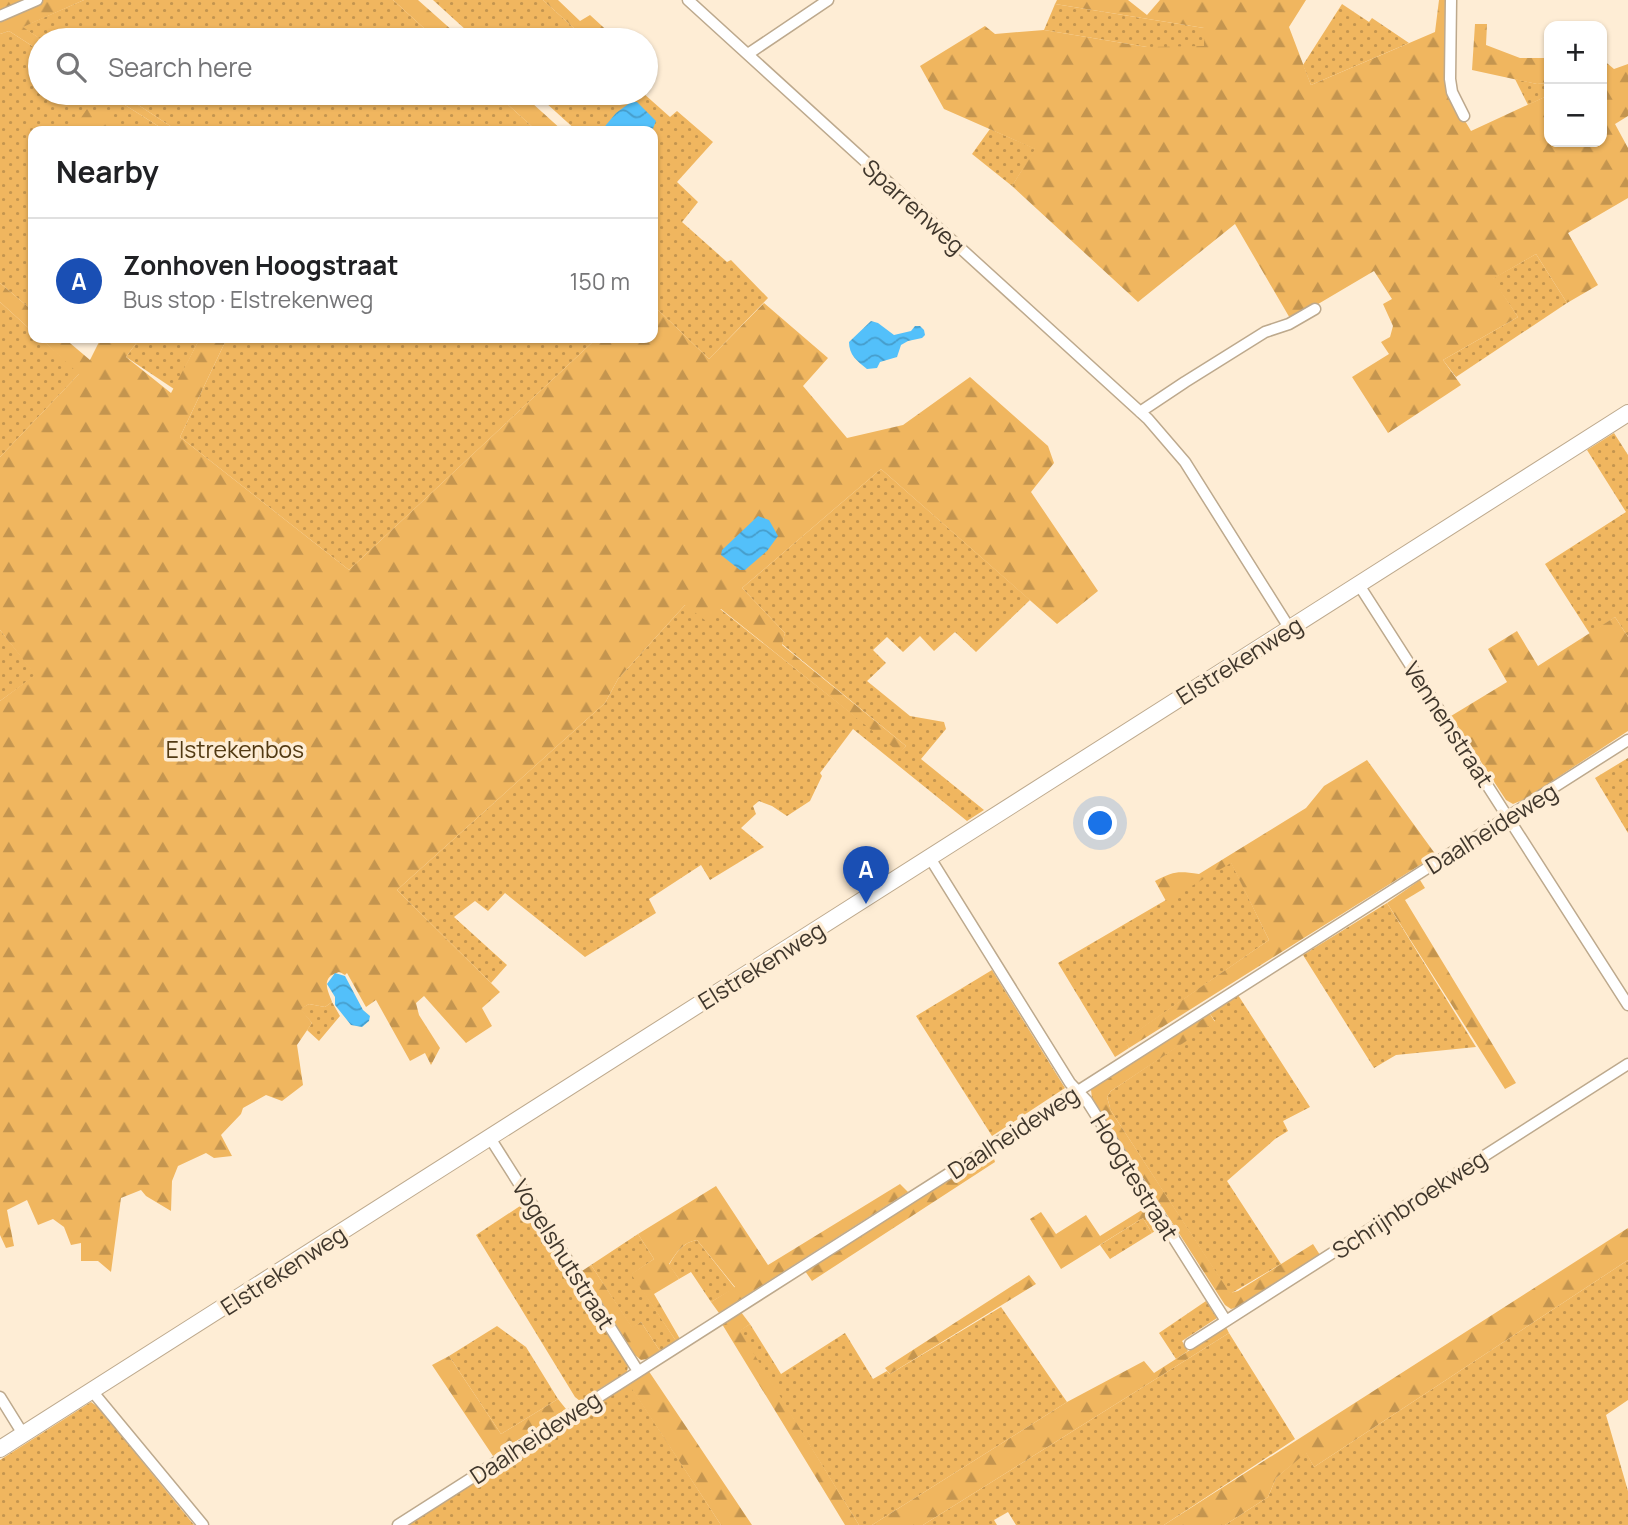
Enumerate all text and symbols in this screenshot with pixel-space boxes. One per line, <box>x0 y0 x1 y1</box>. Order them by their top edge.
map controls <box>1544 21 1607 147</box>
button: + <box>1544 21 1607 84</box>
search box <box>28 28 658 105</box>
icon: search <box>52 48 90 86</box>
text: Search here <box>108 49 253 85</box>
button: − <box>1544 84 1607 147</box>
text: Nearby <box>56 151 159 192</box>
street label: Sparrenweg <box>856 151 972 261</box>
text: Zonhoven Hoogstraat <box>123 247 398 283</box>
text: A <box>71 265 87 297</box>
text: 150 m <box>570 265 630 297</box>
text: Bus stop · Elstrekenweg <box>123 283 373 315</box>
street label: Elstrekenweg <box>1170 608 1308 712</box>
street label: Vennenstraat <box>1397 655 1501 793</box>
park label: Elstrekenbos <box>166 733 304 765</box>
street label: Daalheideweg <box>1419 775 1563 881</box>
your location <box>1083 806 1117 840</box>
pin: A <box>843 846 889 904</box>
street label: Elstrekenweg <box>692 913 830 1017</box>
street label: Daalheideweg <box>942 1078 1084 1186</box>
street label: Hoogtestraat <box>1084 1108 1186 1246</box>
street label: Schrijnbroekweg <box>1326 1142 1492 1266</box>
street label: Vogelshutstraat <box>505 1173 623 1335</box>
street label: Elstrekenweg <box>214 1218 352 1322</box>
street label: Daalheideweg <box>464 1383 606 1491</box>

